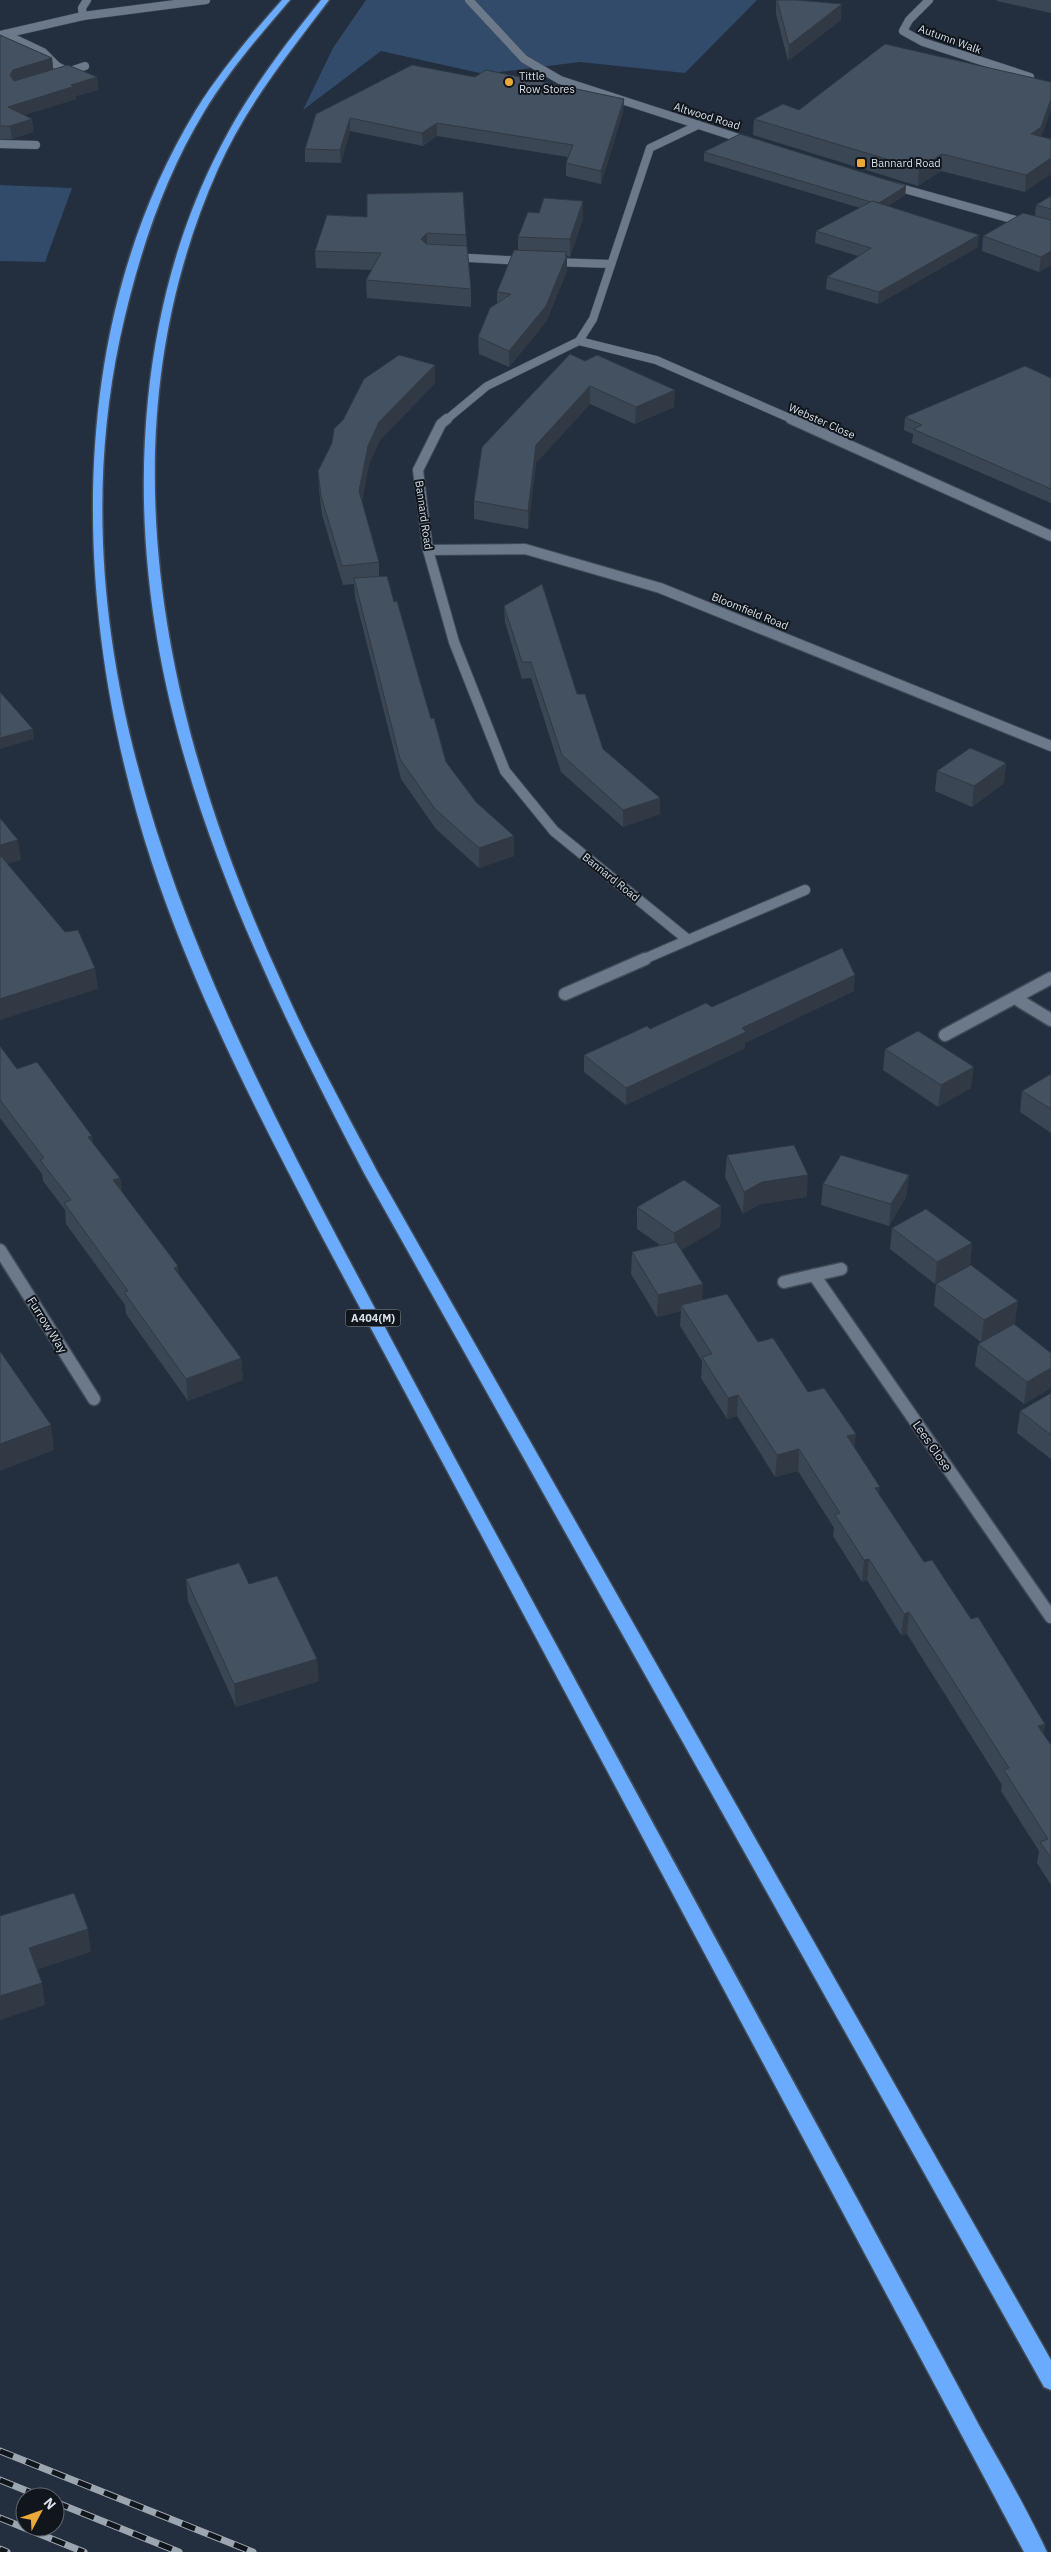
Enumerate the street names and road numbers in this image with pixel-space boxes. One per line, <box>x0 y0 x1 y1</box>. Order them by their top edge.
street label: Autumn Walk <box>916 21 984 57</box>
street label: Altwood Road <box>672 99 742 133</box>
street label: Webster Close <box>787 400 857 442</box>
street label: Bannard Road <box>412 480 436 550</box>
street label: Bloomfield Road <box>710 589 790 633</box>
street label: Bannard Road <box>580 850 642 904</box>
street label: Furrow Way <box>24 1294 71 1356</box>
road number: A404(M) <box>346 1310 400 1326</box>
street label: Lees Close <box>910 1418 955 1474</box>

